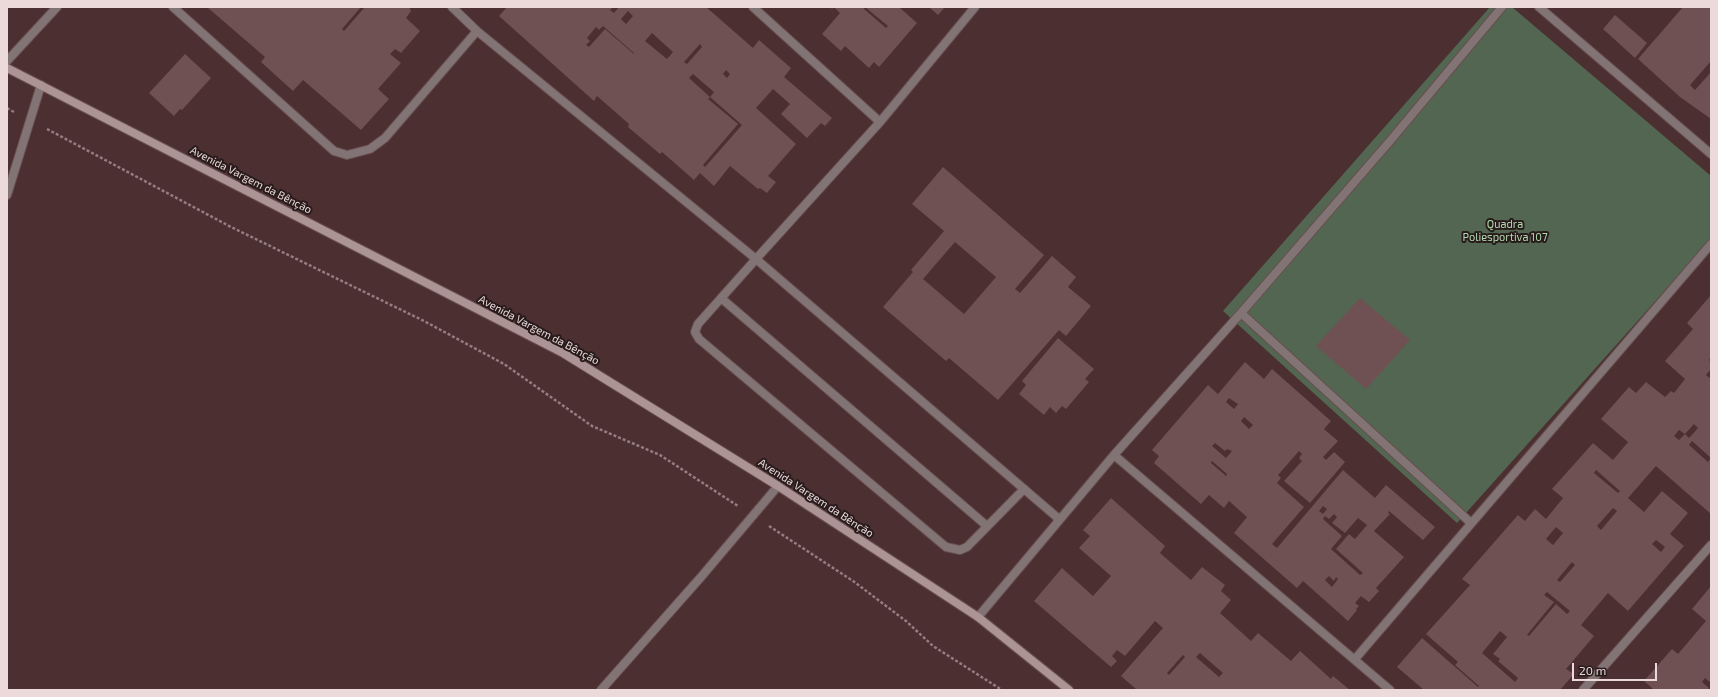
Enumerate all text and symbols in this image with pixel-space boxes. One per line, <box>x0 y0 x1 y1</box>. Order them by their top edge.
street label: Avenida Vargem da Bênção <box>188 144 314 216</box>
park label: Quadra Poliesportiva 107 <box>1462 217 1548 243</box>
street label: Avenida Vargem da Bênção <box>476 293 602 367</box>
street label: Avenida Vargem da Bênção <box>756 456 876 540</box>
scale bar <box>1574 655 1659 681</box>
text: 20 m <box>1579 663 1606 677</box>

